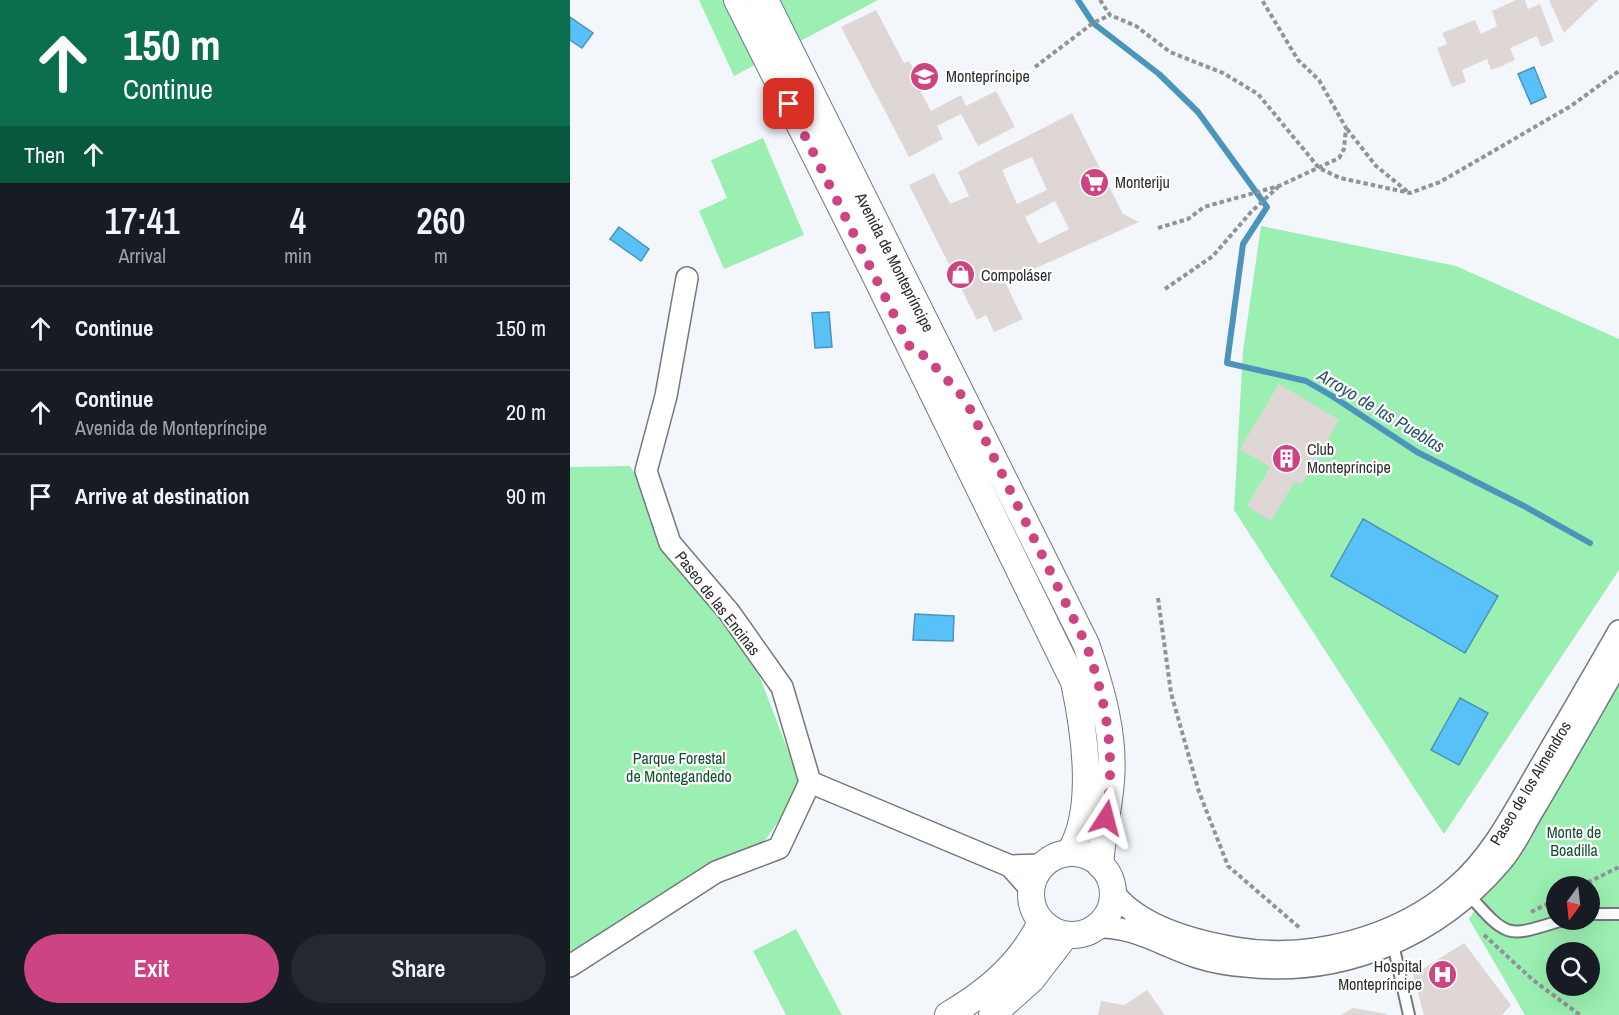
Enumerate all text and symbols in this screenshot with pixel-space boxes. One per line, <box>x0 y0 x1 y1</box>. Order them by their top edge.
text: 150 m <box>123 17 221 73</box>
icon: ahead <box>24 24 102 102</box>
school or university icon: Montepríncipe <box>909 60 941 92</box>
place label: Montepríncipe <box>946 65 1030 87</box>
text: Continue <box>123 71 213 107</box>
pin <box>763 78 814 129</box>
icon: arrive <box>772 87 805 120</box>
icon: ahead <box>77 138 110 171</box>
text: Then <box>24 140 65 170</box>
supermarket icon: Monteriju <box>1078 166 1110 198</box>
place label: Monteriju <box>1115 171 1170 193</box>
street label: Avenida de Montepríncipe <box>850 188 940 335</box>
text: 17:41 <box>105 197 180 245</box>
text: 4 <box>290 197 306 245</box>
text: 260 <box>416 197 465 245</box>
text: Arrival <box>118 242 166 269</box>
text: min <box>284 242 312 269</box>
text: m <box>434 242 448 269</box>
shop icon: Compoláser <box>944 259 976 291</box>
place label: Compoláser <box>981 264 1052 286</box>
icon: ahead <box>24 312 57 345</box>
text: Continue <box>75 313 153 343</box>
text: 150 m <box>496 313 546 343</box>
water label: Arroyo de las Pueblas <box>1312 362 1450 458</box>
text: Continue <box>75 384 153 414</box>
icon: ahead <box>24 396 57 429</box>
text: 20 m <box>506 397 546 427</box>
text: Avenida de Montepríncipe <box>75 414 267 441</box>
place label: Club Montepríncipe <box>1307 438 1391 478</box>
building icon: Club Montepríncipe <box>1270 442 1302 474</box>
icon: arrive <box>24 480 57 513</box>
text: Arrive at destination <box>75 481 249 511</box>
text: 90 m <box>506 481 546 511</box>
street label: Paseo de las Encinas <box>670 546 766 660</box>
street label: Paseo de los Almendros <box>1484 717 1576 849</box>
park label: Parque Forestal de Montegandedo <box>626 747 732 787</box>
position arrow <box>1074 786 1138 850</box>
park label: Monte de Boadilla <box>1547 821 1601 861</box>
north arrow <box>1546 876 1600 930</box>
map controls <box>1546 876 1600 996</box>
button: Exit <box>24 934 279 1003</box>
button: Share <box>291 934 546 1003</box>
button: search <box>1546 942 1600 996</box>
place label: Hospital Montepríncipe <box>1338 955 1422 995</box>
hospital icon: Hospital Montepríncipe <box>1427 959 1459 991</box>

